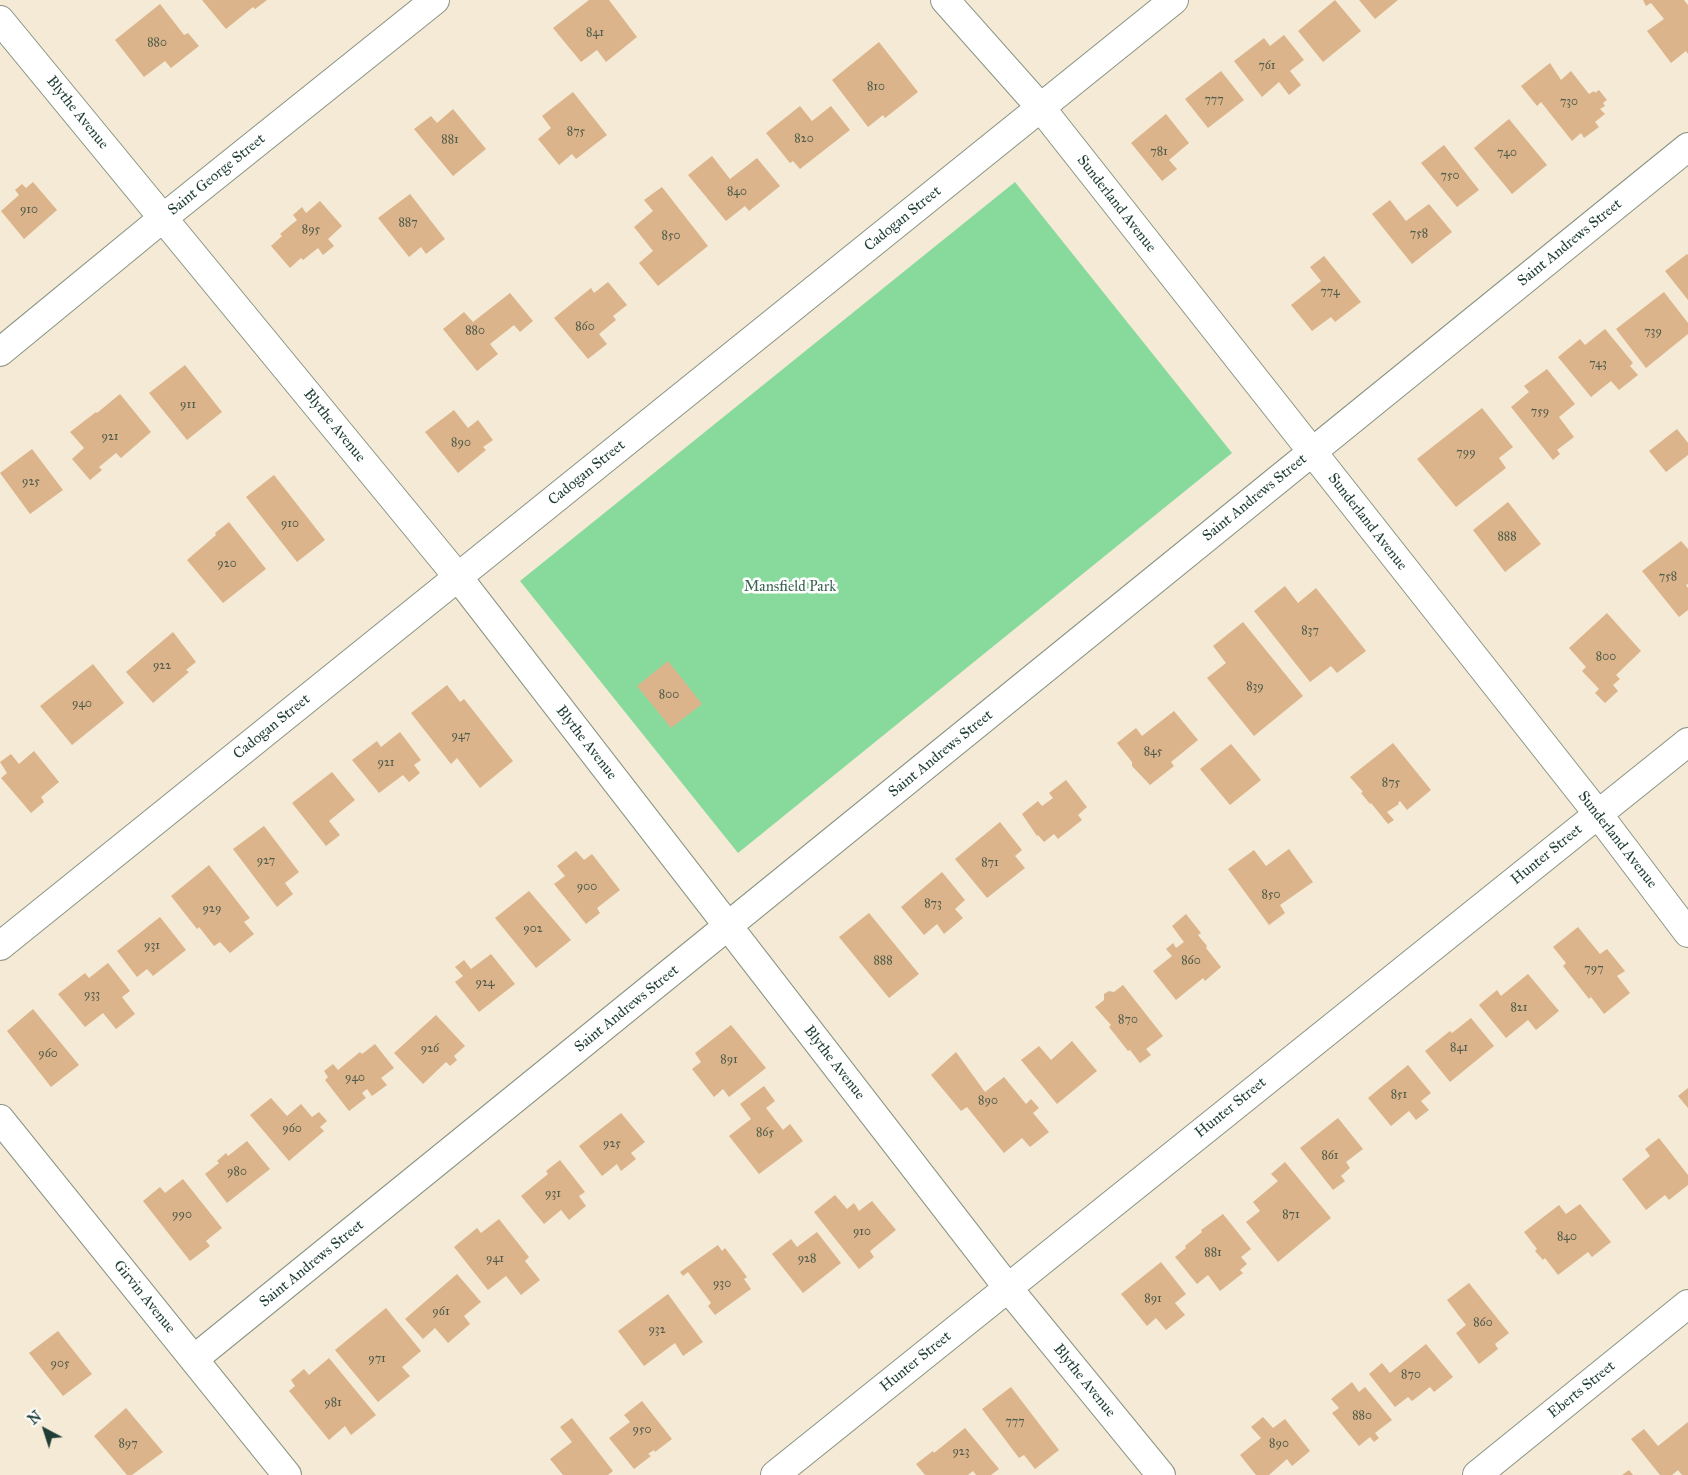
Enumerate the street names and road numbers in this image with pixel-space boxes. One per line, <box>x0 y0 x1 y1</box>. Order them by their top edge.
street label: Blythe Avenue <box>42 73 112 153</box>
street label: Saint George Street <box>165 130 269 220</box>
street label: Sunderland Avenue <box>1072 152 1160 256</box>
street label: Cadogan Street <box>861 183 945 255</box>
street label: Saint Andrews Street <box>1514 195 1626 291</box>
street label: Blythe Avenue <box>299 386 369 466</box>
street label: Cadogan Street <box>545 437 629 509</box>
street label: Saint Andrews Street <box>1199 450 1311 546</box>
street label: Sunderland Avenue <box>1323 470 1411 574</box>
street label: Cadogan Street <box>230 691 314 763</box>
street label: Blythe Avenue <box>552 702 620 784</box>
street label: Saint Andrews Street <box>885 706 997 802</box>
street label: Sunderland Avenue <box>1573 788 1661 892</box>
street label: Hunter Street <box>1508 821 1586 889</box>
street label: Saint Andrews Street <box>571 961 683 1057</box>
street label: Blythe Avenue <box>800 1022 868 1104</box>
street label: Hunter Street <box>1192 1074 1270 1142</box>
street label: Saint Andrews Street <box>256 1216 368 1312</box>
street label: Girvin Avenue <box>109 1257 179 1337</box>
street label: Hunter Street <box>877 1328 955 1396</box>
street label: Blythe Avenue <box>1049 1341 1119 1421</box>
street label: Eberts Street <box>1545 1357 1619 1423</box>

